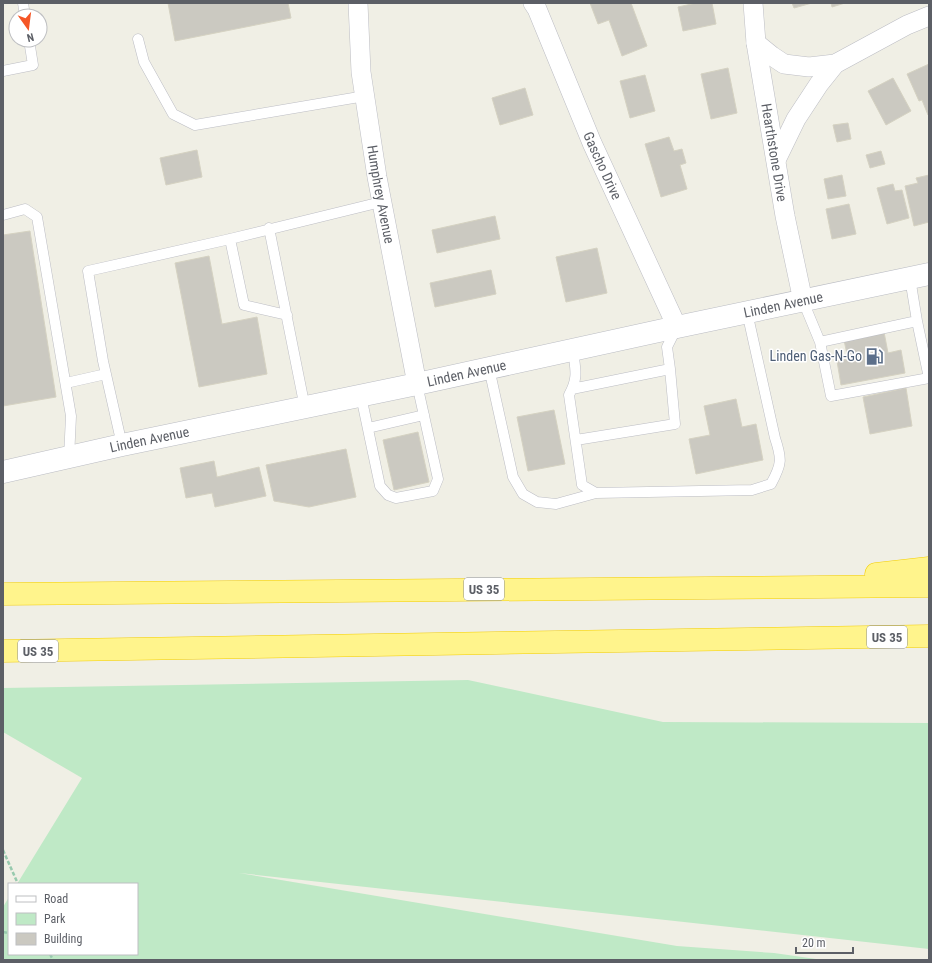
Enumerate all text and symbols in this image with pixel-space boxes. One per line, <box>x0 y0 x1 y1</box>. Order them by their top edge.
north arrow <box>8 8 48 48</box>
text: N <box>25 30 35 44</box>
street label: Hearthstone Drive <box>758 102 791 203</box>
street label: Gascho Drive <box>580 129 625 202</box>
street label: Humphrey Avenue <box>364 144 398 245</box>
street label: Linden Avenue <box>742 288 825 321</box>
fuel station icon: Linden Gas-N-Go <box>865 346 885 366</box>
place label: Linden Gas-N-Go <box>770 348 862 364</box>
street label: Linden Avenue <box>426 357 508 390</box>
street label: Linden Avenue <box>108 423 191 456</box>
road number: US 35 <box>464 578 504 600</box>
road number: US 35 <box>867 626 907 648</box>
road number: US 35 <box>18 640 58 662</box>
legend <box>8 883 138 955</box>
text: Road <box>44 892 68 906</box>
text: Park <box>44 912 66 926</box>
scale bar <box>796 929 853 955</box>
text: Building <box>44 932 82 946</box>
text: 20 m <box>802 936 826 950</box>

